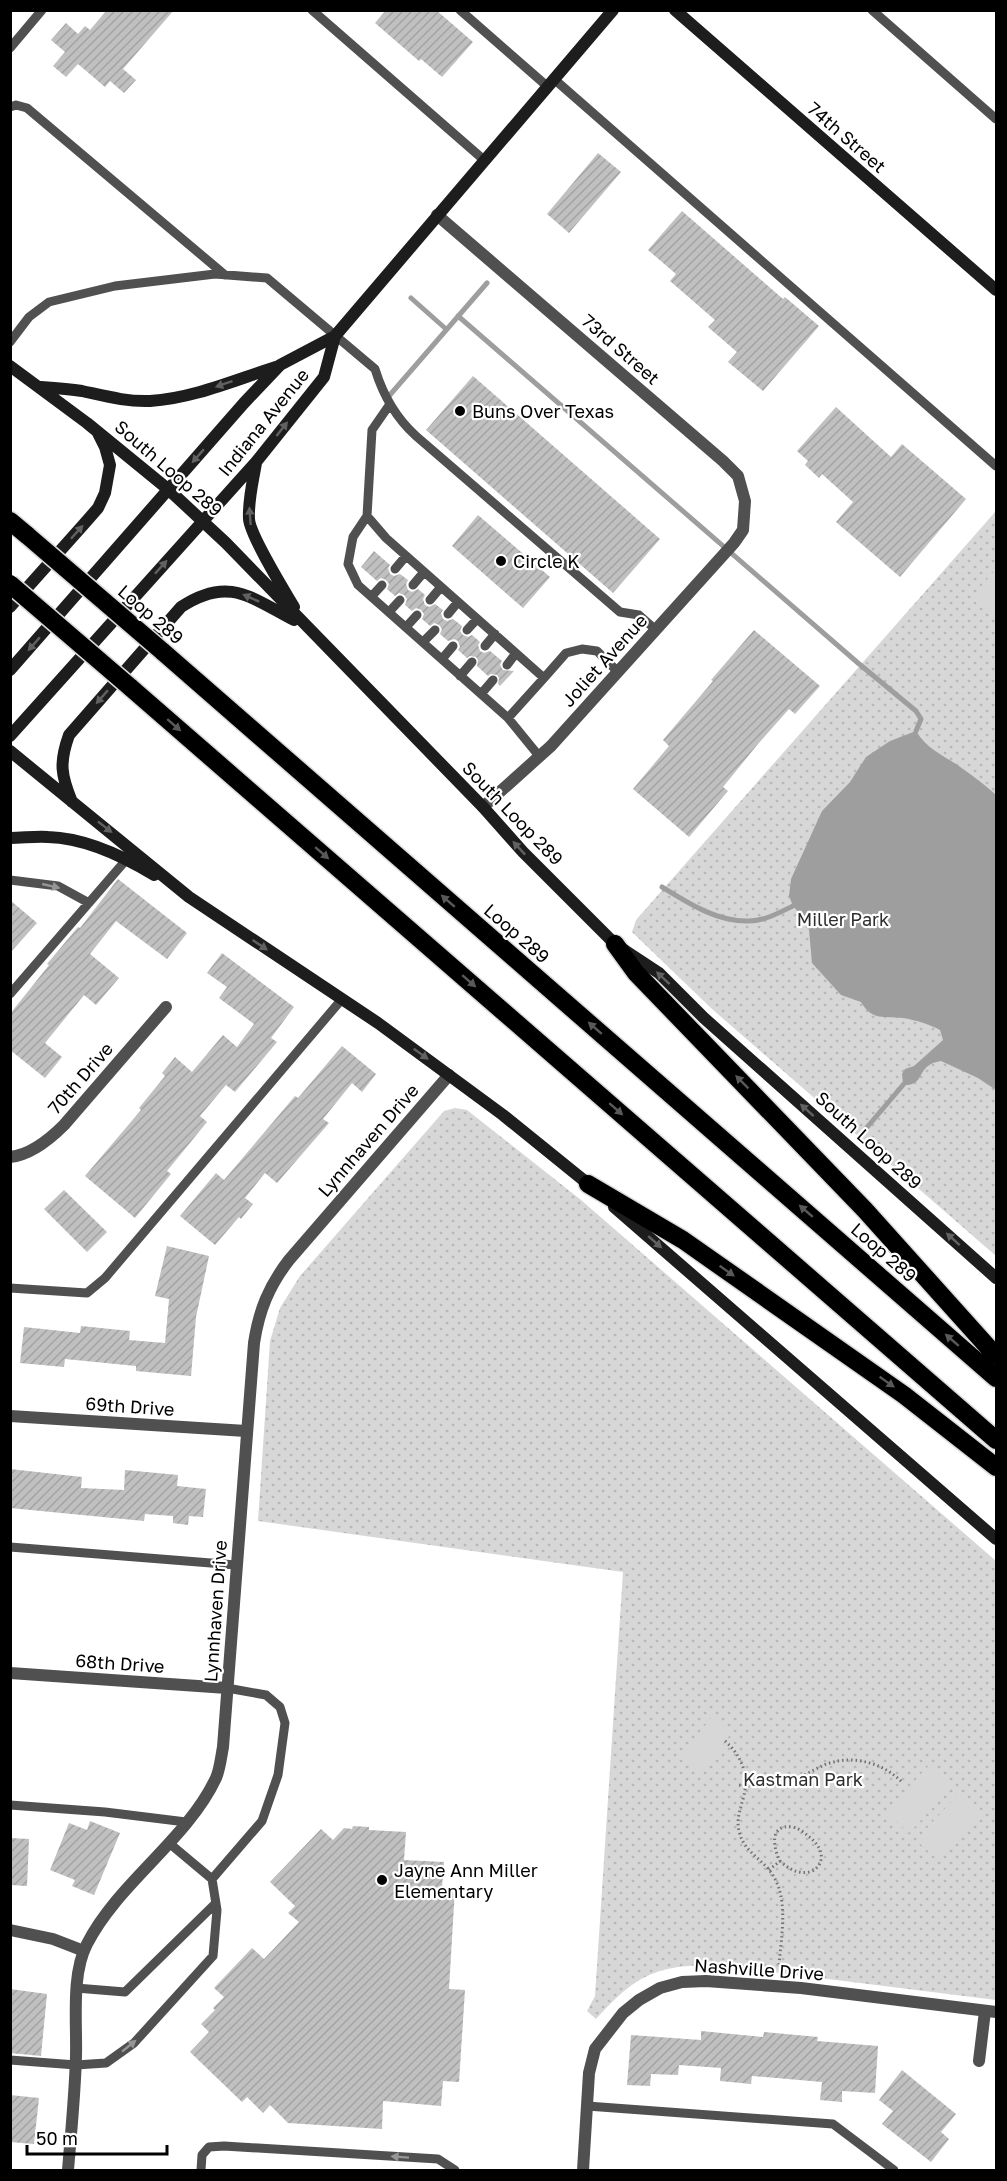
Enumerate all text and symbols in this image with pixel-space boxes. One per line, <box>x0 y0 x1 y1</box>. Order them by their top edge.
street label: 74th Street <box>803 97 891 177</box>
street label: 73rd Street <box>578 309 664 389</box>
street label: Indiana Avenue <box>213 364 313 480</box>
one-way arrow <box>215 379 233 389</box>
place label: Buns Over Texas <box>472 400 614 422</box>
marker: Buns Over Texas <box>453 404 467 418</box>
street label: South Loop 289 <box>111 415 227 521</box>
one-way arrow <box>276 422 288 437</box>
one-way arrow <box>192 448 205 463</box>
one-way arrow <box>246 506 255 525</box>
one-way arrow <box>70 525 83 540</box>
place label: Circle K <box>513 550 580 572</box>
marker: Circle K <box>494 554 508 568</box>
one-way arrow <box>154 560 167 575</box>
street label: Loop 289 <box>114 580 188 648</box>
one-way arrow <box>242 593 260 602</box>
street label: Joliet Avenue <box>557 609 651 711</box>
one-way arrow <box>28 636 41 651</box>
one-way arrow <box>96 689 109 704</box>
one-way arrow <box>166 718 181 731</box>
street label: South Loop 289 <box>458 757 568 869</box>
one-way arrow <box>97 821 112 833</box>
one-way arrow <box>513 841 526 856</box>
one-way arrow <box>314 846 329 859</box>
one-way arrow <box>42 881 60 891</box>
one-way arrow <box>440 894 456 907</box>
street label: Loop 289 <box>480 899 554 967</box>
park label: Miller Park <box>797 908 889 930</box>
one-way arrow <box>252 939 269 950</box>
one-way arrow <box>656 971 671 985</box>
one-way arrow <box>461 974 476 987</box>
one-way arrow <box>587 1022 603 1035</box>
street label: 70th Drive <box>43 1038 117 1118</box>
one-way arrow <box>414 1048 429 1060</box>
one-way arrow <box>735 1075 750 1089</box>
street label: Lynnhaven Drive <box>313 1079 423 1201</box>
street label: South Loop 289 <box>811 1086 927 1194</box>
one-way arrow <box>608 1102 623 1115</box>
one-way arrow <box>799 1103 815 1116</box>
one-way arrow <box>799 1205 814 1218</box>
street label: Loop 289 <box>847 1218 921 1286</box>
one-way arrow <box>946 1233 961 1246</box>
one-way arrow <box>647 1235 662 1248</box>
one-way arrow <box>719 1265 735 1277</box>
one-way arrow <box>945 1334 960 1347</box>
one-way arrow <box>878 1376 894 1388</box>
street label: 69th Drive <box>85 1392 175 1420</box>
street label: Lynnhaven Drive <box>199 1539 231 1683</box>
street label: 68th Drive <box>75 1649 165 1677</box>
park label: Kastman Park <box>743 1768 863 1790</box>
place label: Jayne Ann Miller Elementary <box>394 1859 538 1902</box>
marker: Jayne Ann Miller Elementary <box>375 1873 389 1887</box>
street label: Nashville Drive <box>693 1953 825 1985</box>
one-way arrow <box>121 2041 136 2053</box>
scale bar <box>27 2118 166 2156</box>
text: 50 m <box>36 2127 78 2149</box>
one-way arrow <box>390 2152 409 2161</box>

